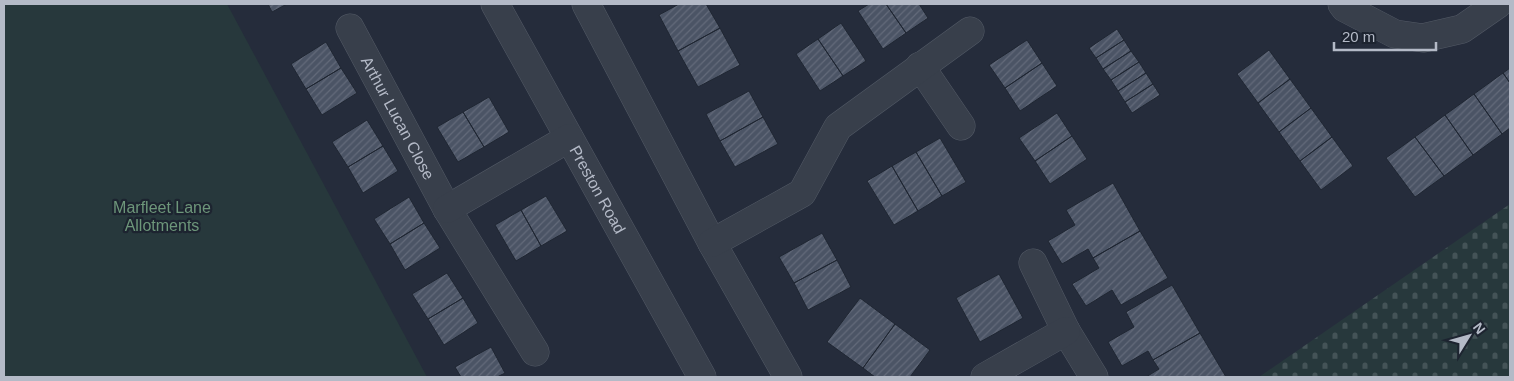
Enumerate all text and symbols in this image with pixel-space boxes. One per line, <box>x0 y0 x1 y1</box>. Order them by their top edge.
scale bar <box>1334 20 1436 52</box>
text: 20 m <box>1342 28 1375 45</box>
street label: Arthur Lucan Close <box>358 53 438 182</box>
street label: Preston Road <box>567 142 629 236</box>
park label: Marfleet Lane Allotments <box>113 199 211 234</box>
north arrow <box>1444 311 1494 361</box>
text: N <box>1470 319 1489 337</box>

